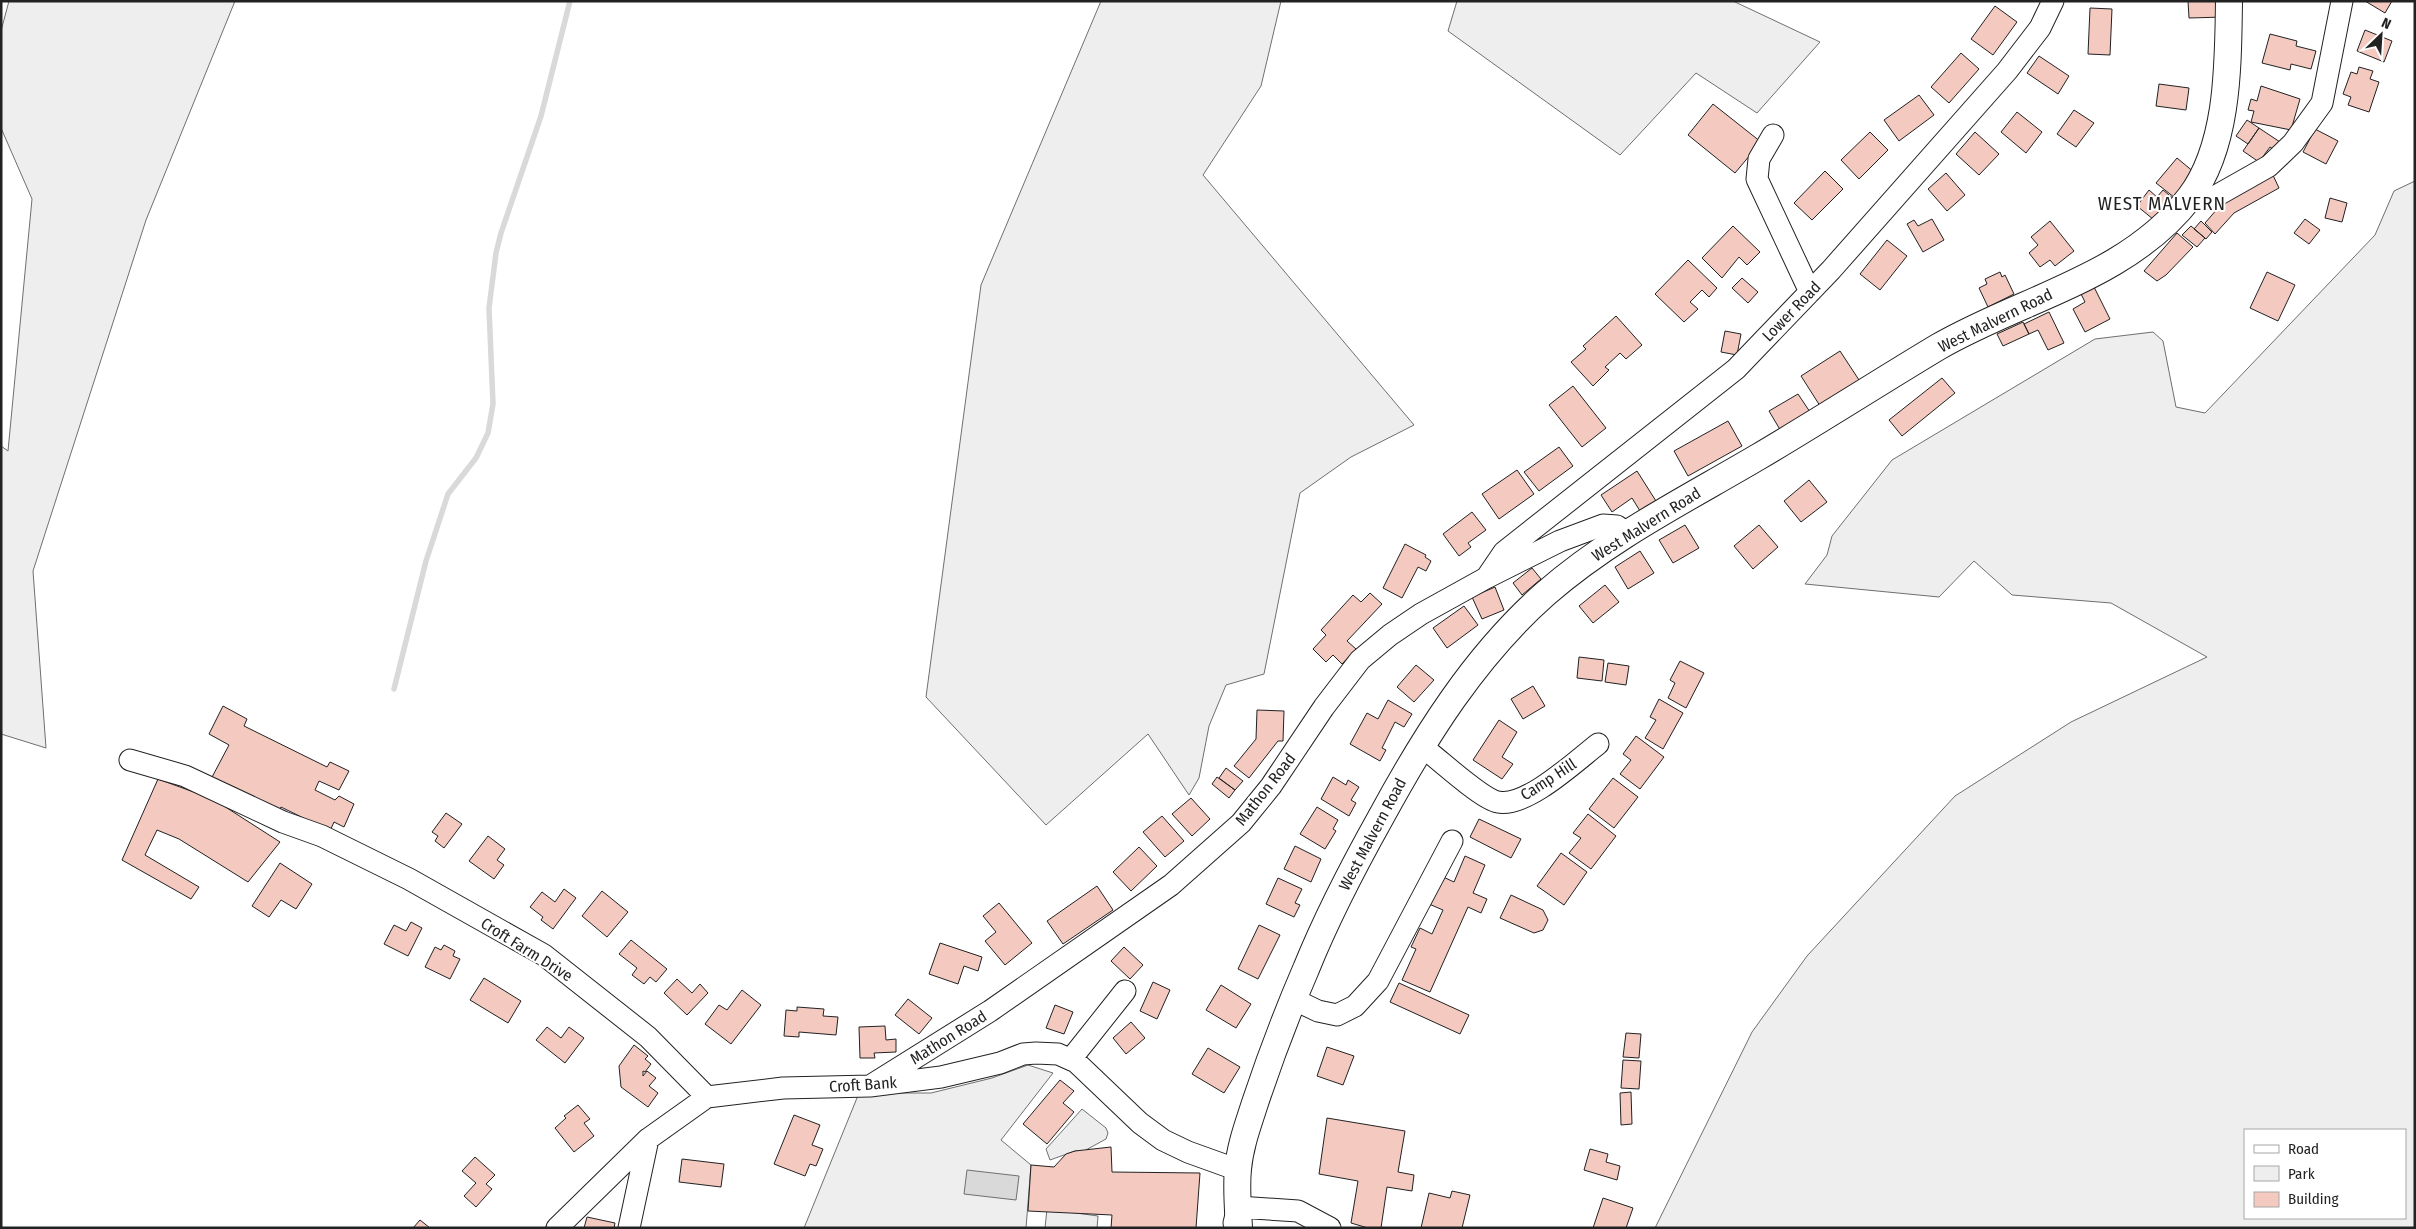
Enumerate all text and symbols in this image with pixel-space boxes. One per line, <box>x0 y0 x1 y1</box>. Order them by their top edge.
north arrow <box>2356 10 2406 60</box>
text: N <box>2379 14 2394 33</box>
district label: WEST MALVERN <box>2098 192 2226 215</box>
street label: Lower Road <box>1758 277 1825 345</box>
street label: West Malvern Road <box>1935 285 2055 356</box>
street label: West Malvern Road <box>1588 483 1704 565</box>
street label: Mathon Road <box>1231 749 1300 829</box>
street label: Camp Hill <box>1517 754 1580 804</box>
street label: West Malvern Road <box>1335 775 1410 894</box>
street label: Croft Farm Drive <box>477 914 576 985</box>
street label: Mathon Road <box>906 1006 990 1068</box>
street label: Croft Bank <box>829 1073 898 1096</box>
legend <box>2244 1129 2406 1219</box>
text: Road <box>2288 1140 2319 1158</box>
text: Park <box>2288 1165 2315 1183</box>
text: Building <box>2288 1190 2339 1208</box>

